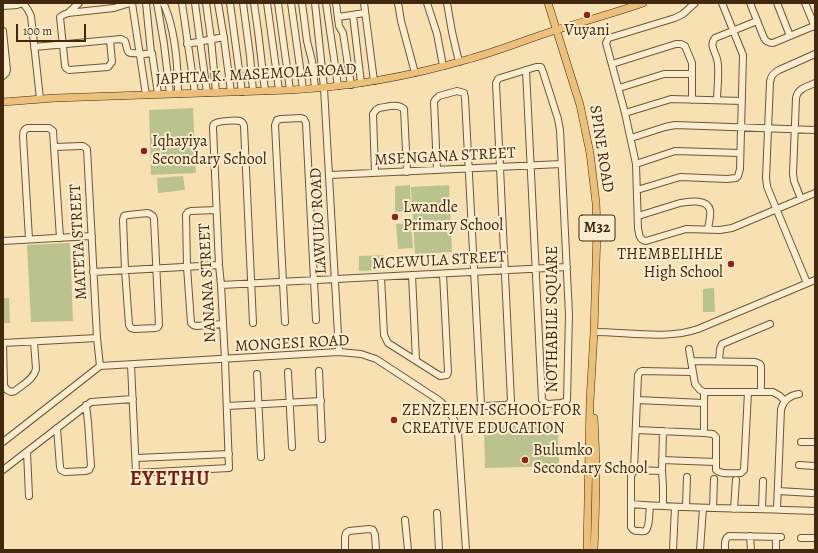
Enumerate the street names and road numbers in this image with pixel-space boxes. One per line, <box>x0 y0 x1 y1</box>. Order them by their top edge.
street label: JAPHTA K. MASEMOLA ROAD <box>155 60 357 90</box>
street label: SPINE ROAD <box>585 104 617 194</box>
street label: MSENGANA STREET <box>374 144 516 170</box>
street label: LAWULO ROAD <box>307 167 331 275</box>
street label: MATETA STREET <box>66 183 92 301</box>
road number: M32 <box>579 215 615 241</box>
street label: NANANA STREET <box>195 223 221 343</box>
street label: NOTHABILE SQUARE <box>543 245 563 393</box>
street label: MCEWULA STREET <box>371 248 507 274</box>
street label: MONGESI ROAD <box>234 331 350 357</box>

